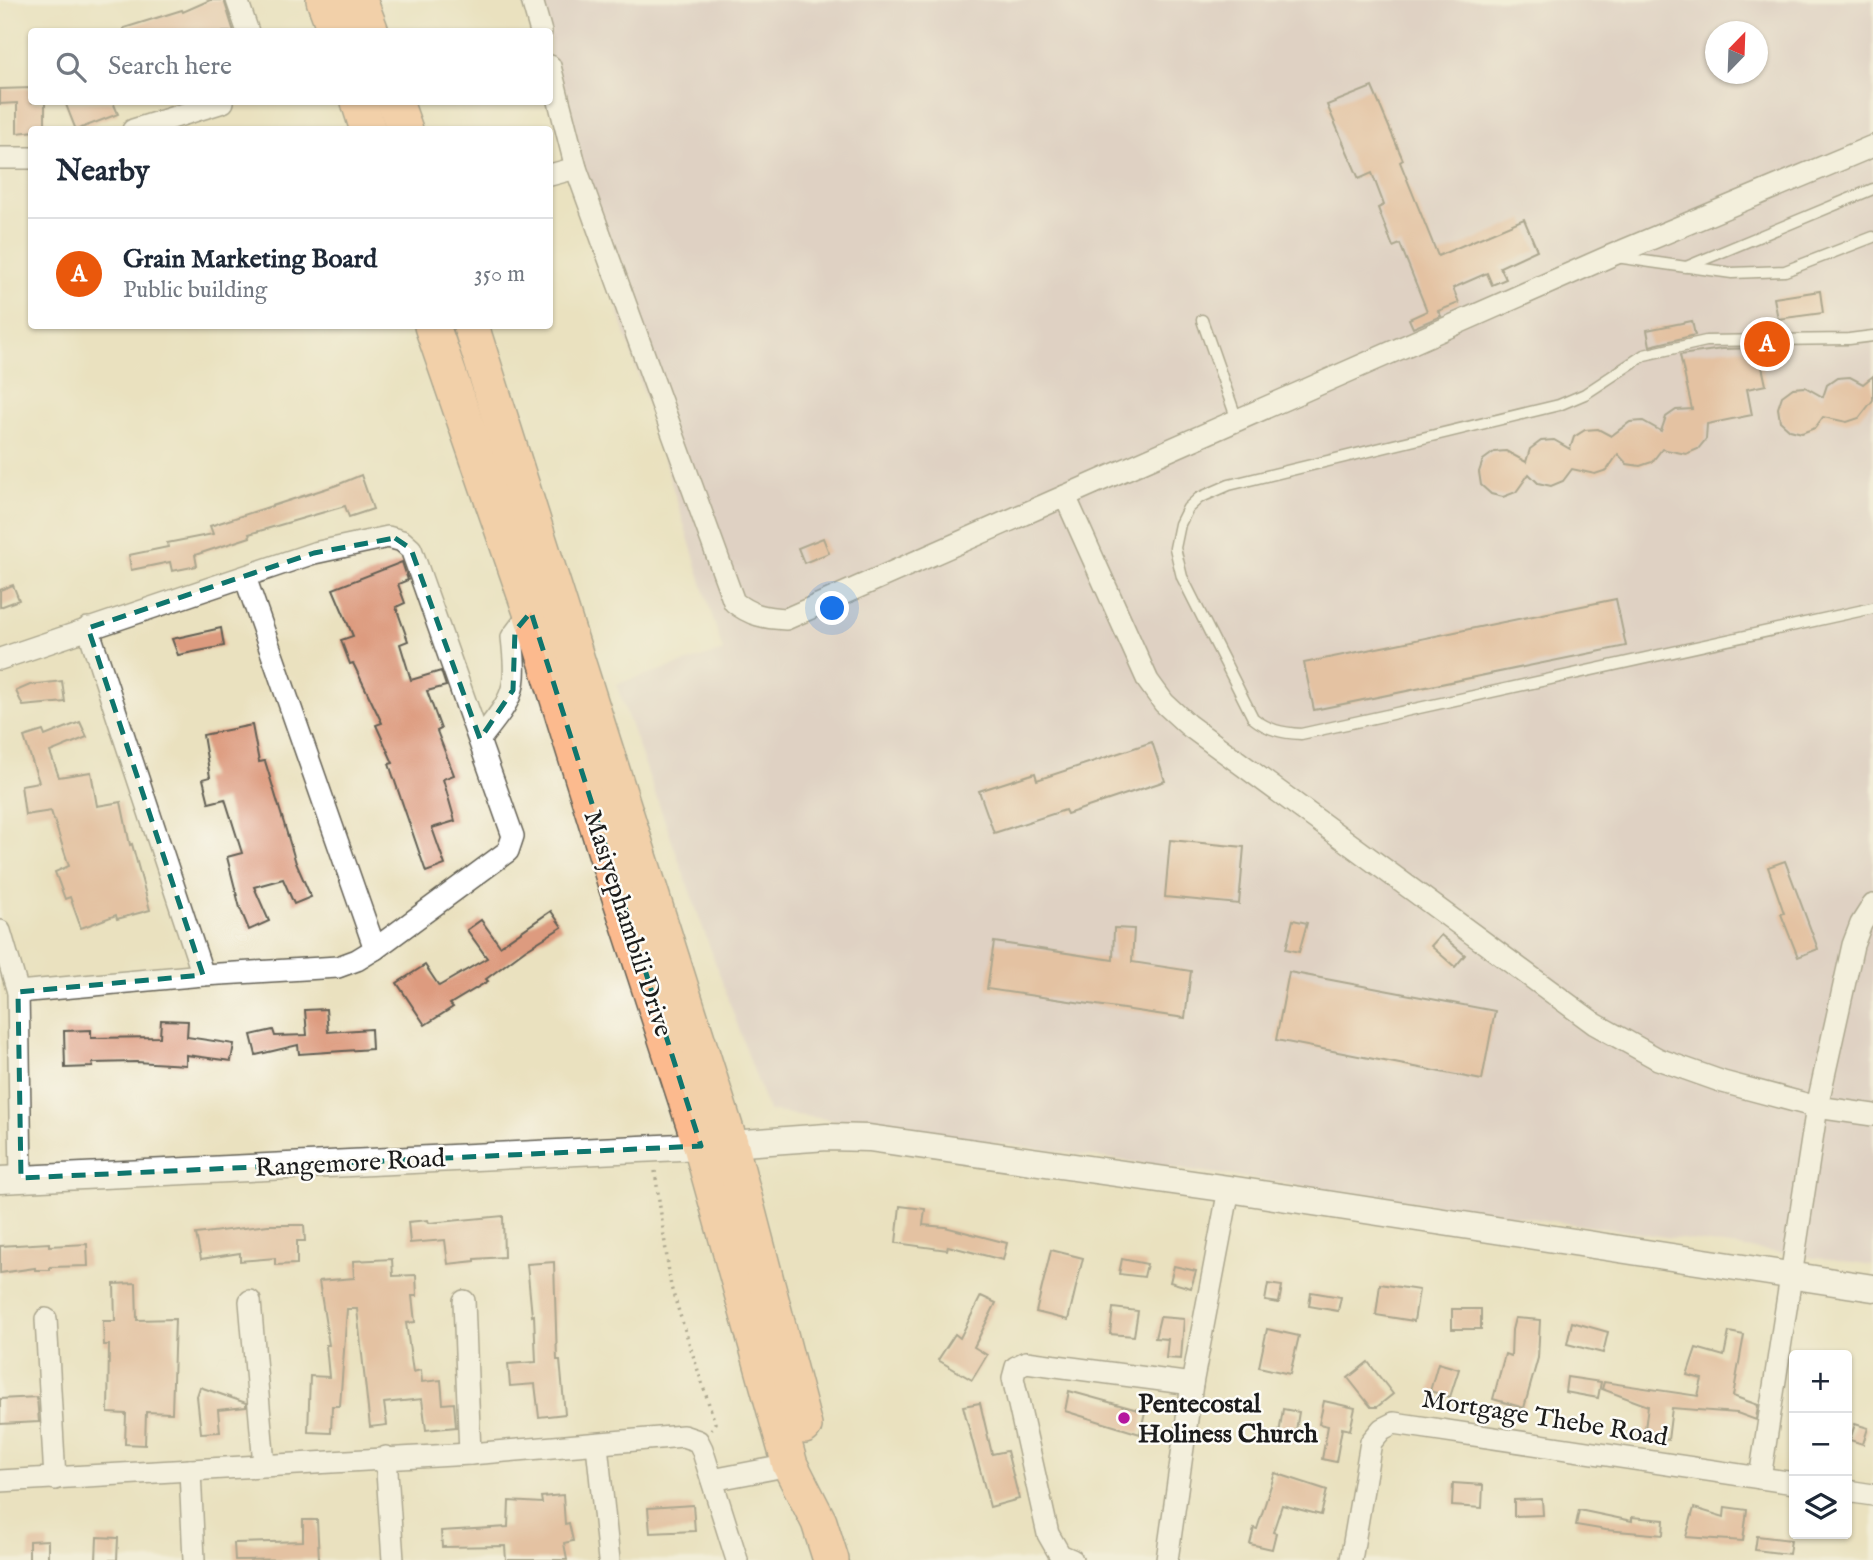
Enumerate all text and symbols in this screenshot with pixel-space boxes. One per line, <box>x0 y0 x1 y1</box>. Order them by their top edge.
north arrow <box>1705 21 1768 84</box>
search box <box>28 28 553 105</box>
icon: search <box>52 48 90 86</box>
text: Search here <box>108 50 232 83</box>
text: Nearby <box>56 153 149 191</box>
text: Grain Marketing Board <box>123 243 377 276</box>
text: A <box>71 260 87 289</box>
text: 350 m <box>474 260 525 289</box>
text: Public building <box>123 276 267 305</box>
pin: A <box>1744 318 1790 370</box>
your location <box>815 591 849 625</box>
street label: Masiyephambili Drive <box>575 806 680 1041</box>
street label: Rangemore Road <box>254 1142 446 1185</box>
map controls <box>1789 1350 1852 1539</box>
button: + <box>1789 1350 1852 1413</box>
street label: Mortgage Thebe Road <box>1419 1383 1670 1454</box>
place label: Pentecostal Holiness Church <box>1138 1388 1319 1451</box>
marker: Pentecostal Holiness Church <box>1116 1410 1132 1426</box>
button: − <box>1789 1413 1852 1476</box>
button: layers <box>1789 1476 1852 1539</box>

